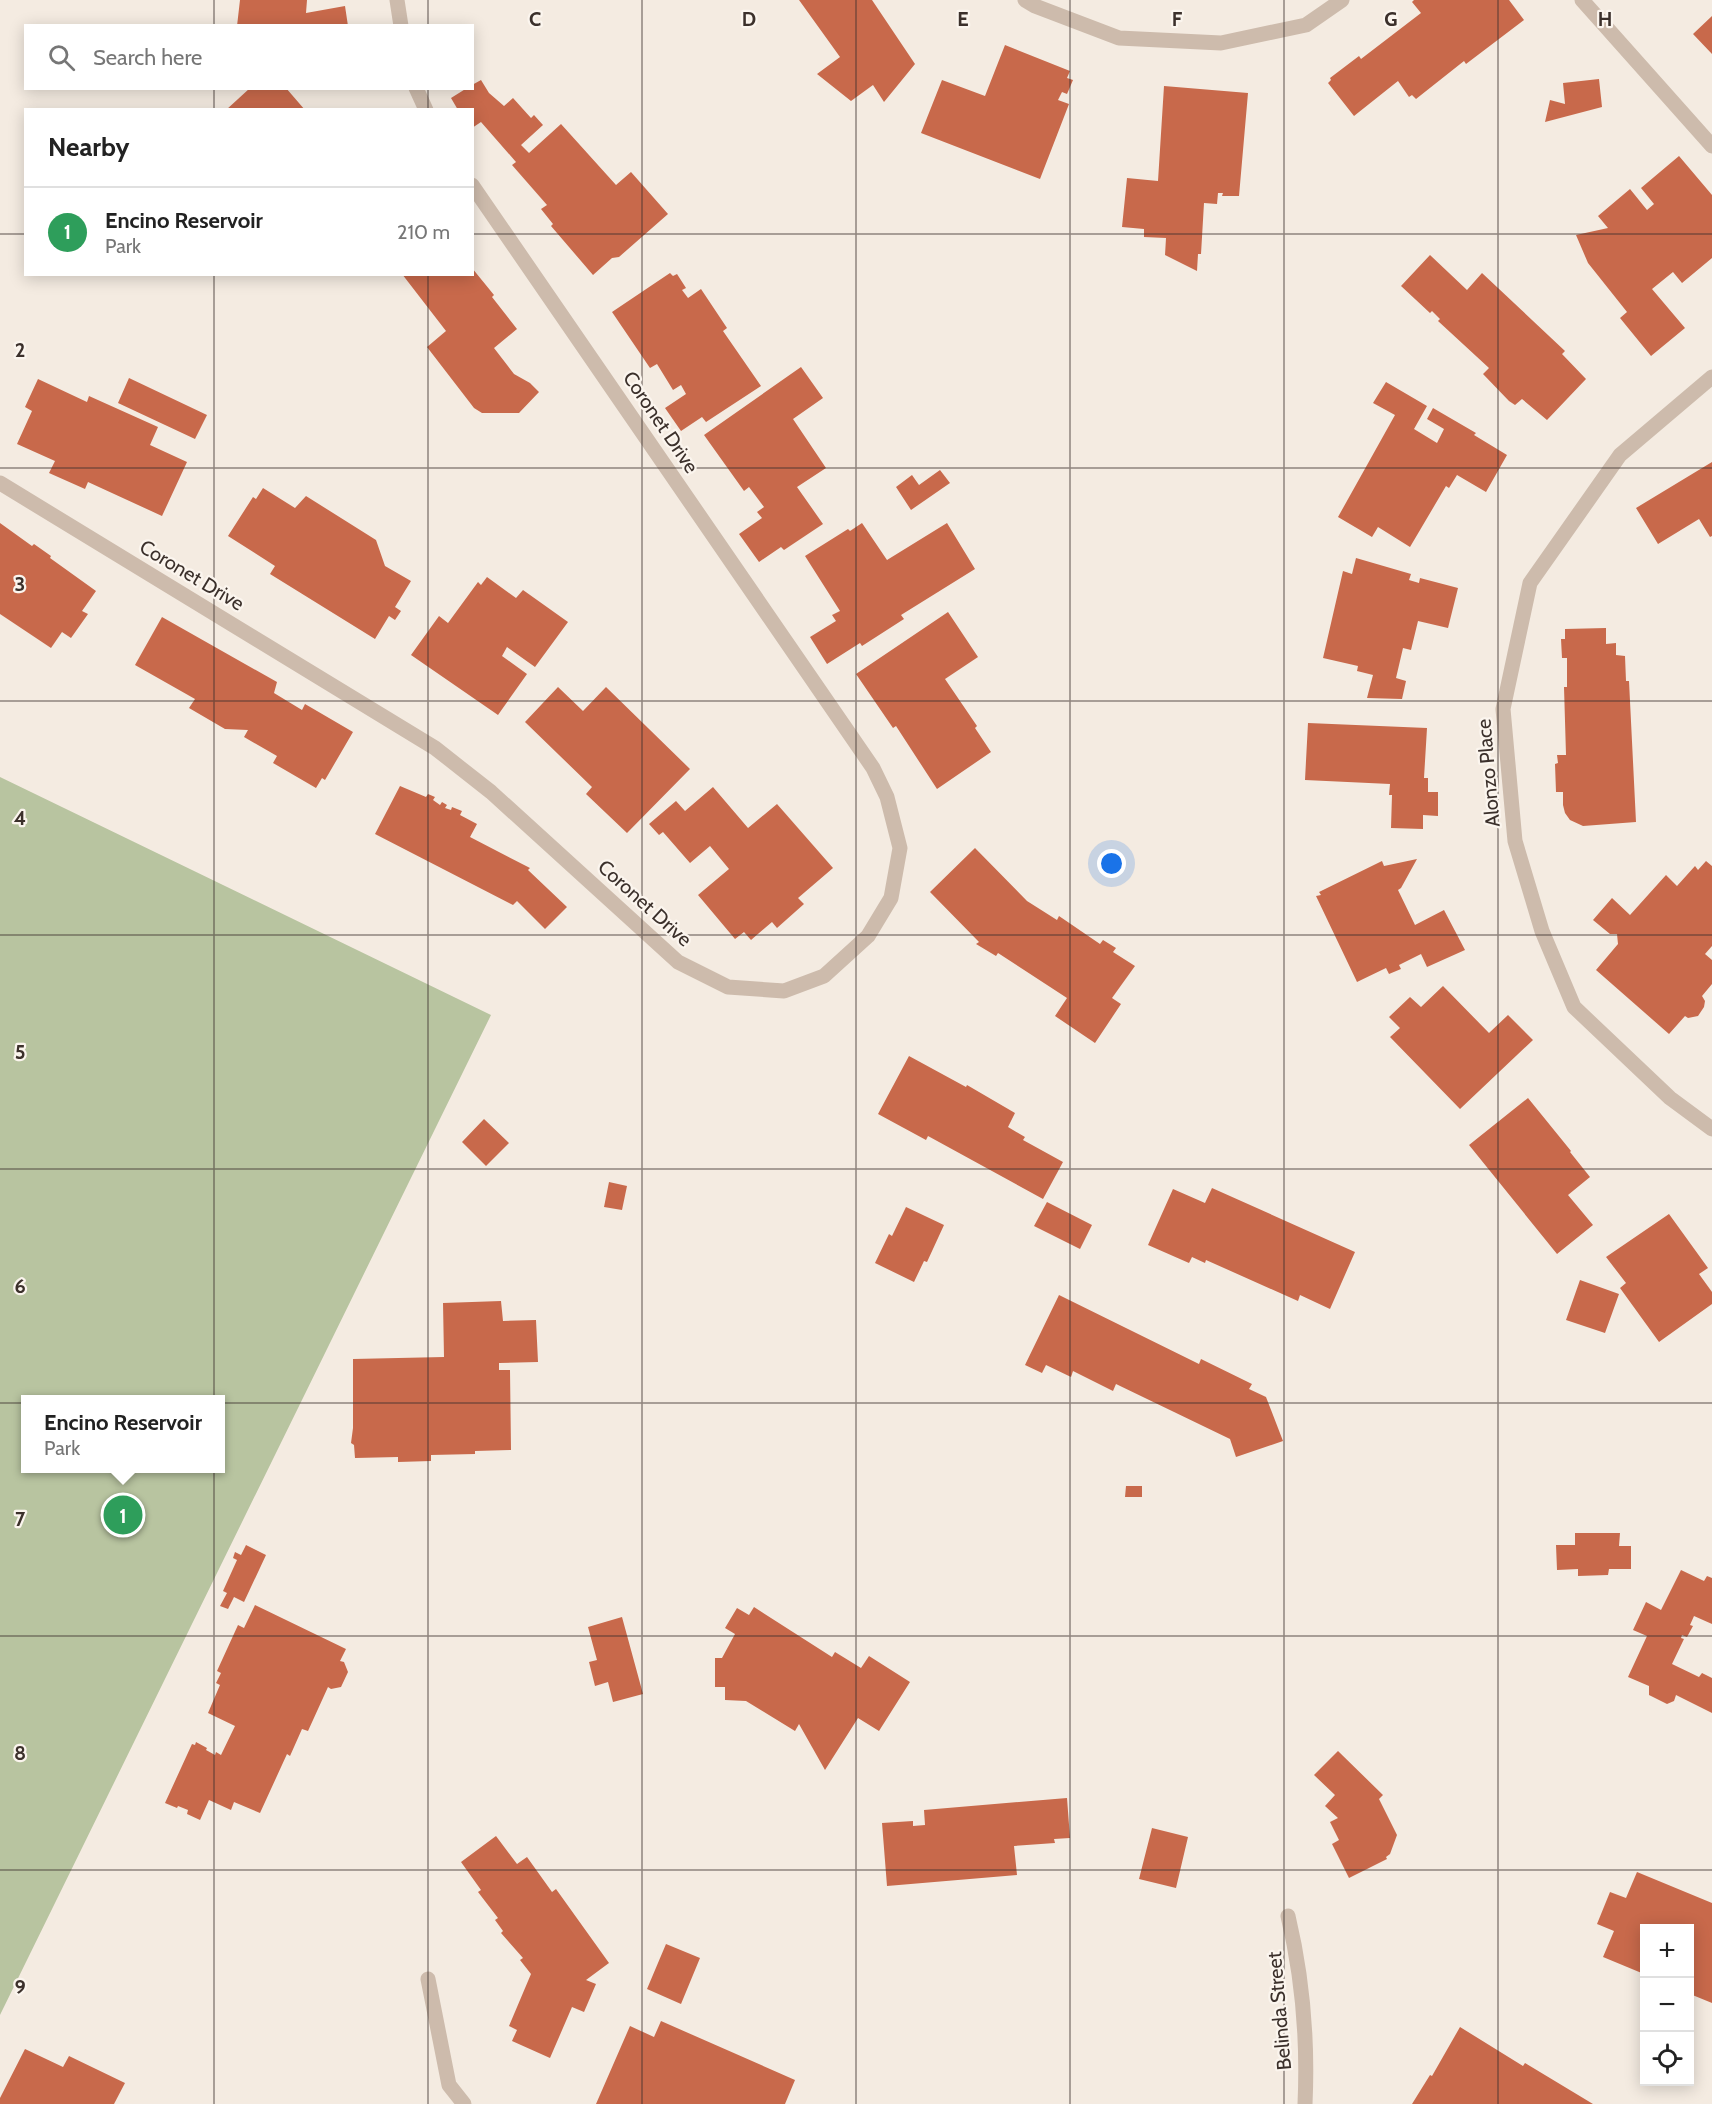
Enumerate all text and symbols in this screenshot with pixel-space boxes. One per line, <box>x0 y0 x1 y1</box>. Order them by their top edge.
text: C <box>529 7 541 31</box>
text: D <box>742 7 756 31</box>
text: E <box>957 7 969 31</box>
text: F <box>1172 7 1183 31</box>
text: G <box>1384 7 1398 31</box>
text: H <box>1598 7 1612 31</box>
search box <box>24 24 474 90</box>
icon: search <box>45 41 78 74</box>
text: Search here <box>93 44 202 71</box>
text: Nearby <box>48 131 129 163</box>
text: Encino Reservoir <box>105 207 263 234</box>
text: 1 <box>64 220 71 244</box>
text: 210 m <box>397 220 450 244</box>
text: Park <box>105 234 141 258</box>
text: 2 <box>15 338 25 362</box>
street label: Coronet Drive <box>618 367 704 477</box>
street label: Coronet Drive <box>135 534 249 616</box>
text: 3 <box>15 572 25 596</box>
street label: Alonzo Place <box>1471 718 1505 828</box>
text: 4 <box>14 806 26 830</box>
your location <box>1097 849 1126 878</box>
street label: Coronet Drive <box>593 855 697 951</box>
text: 5 <box>15 1040 25 1064</box>
text: 6 <box>14 1274 26 1298</box>
popup <box>21 1395 225 1473</box>
text: Encino Reservoir <box>44 1409 202 1436</box>
text: Park <box>44 1436 80 1460</box>
pin: 1 <box>104 1492 142 1538</box>
text: 7 <box>15 1507 26 1531</box>
text: 8 <box>14 1741 26 1765</box>
map controls <box>1640 1924 1694 2086</box>
button: + <box>1640 1924 1694 1978</box>
street label: Belinda Street <box>1262 1950 1296 2071</box>
text: 9 <box>14 1975 26 1999</box>
button: − <box>1640 1978 1694 2032</box>
button: locate <box>1640 2032 1694 2086</box>

